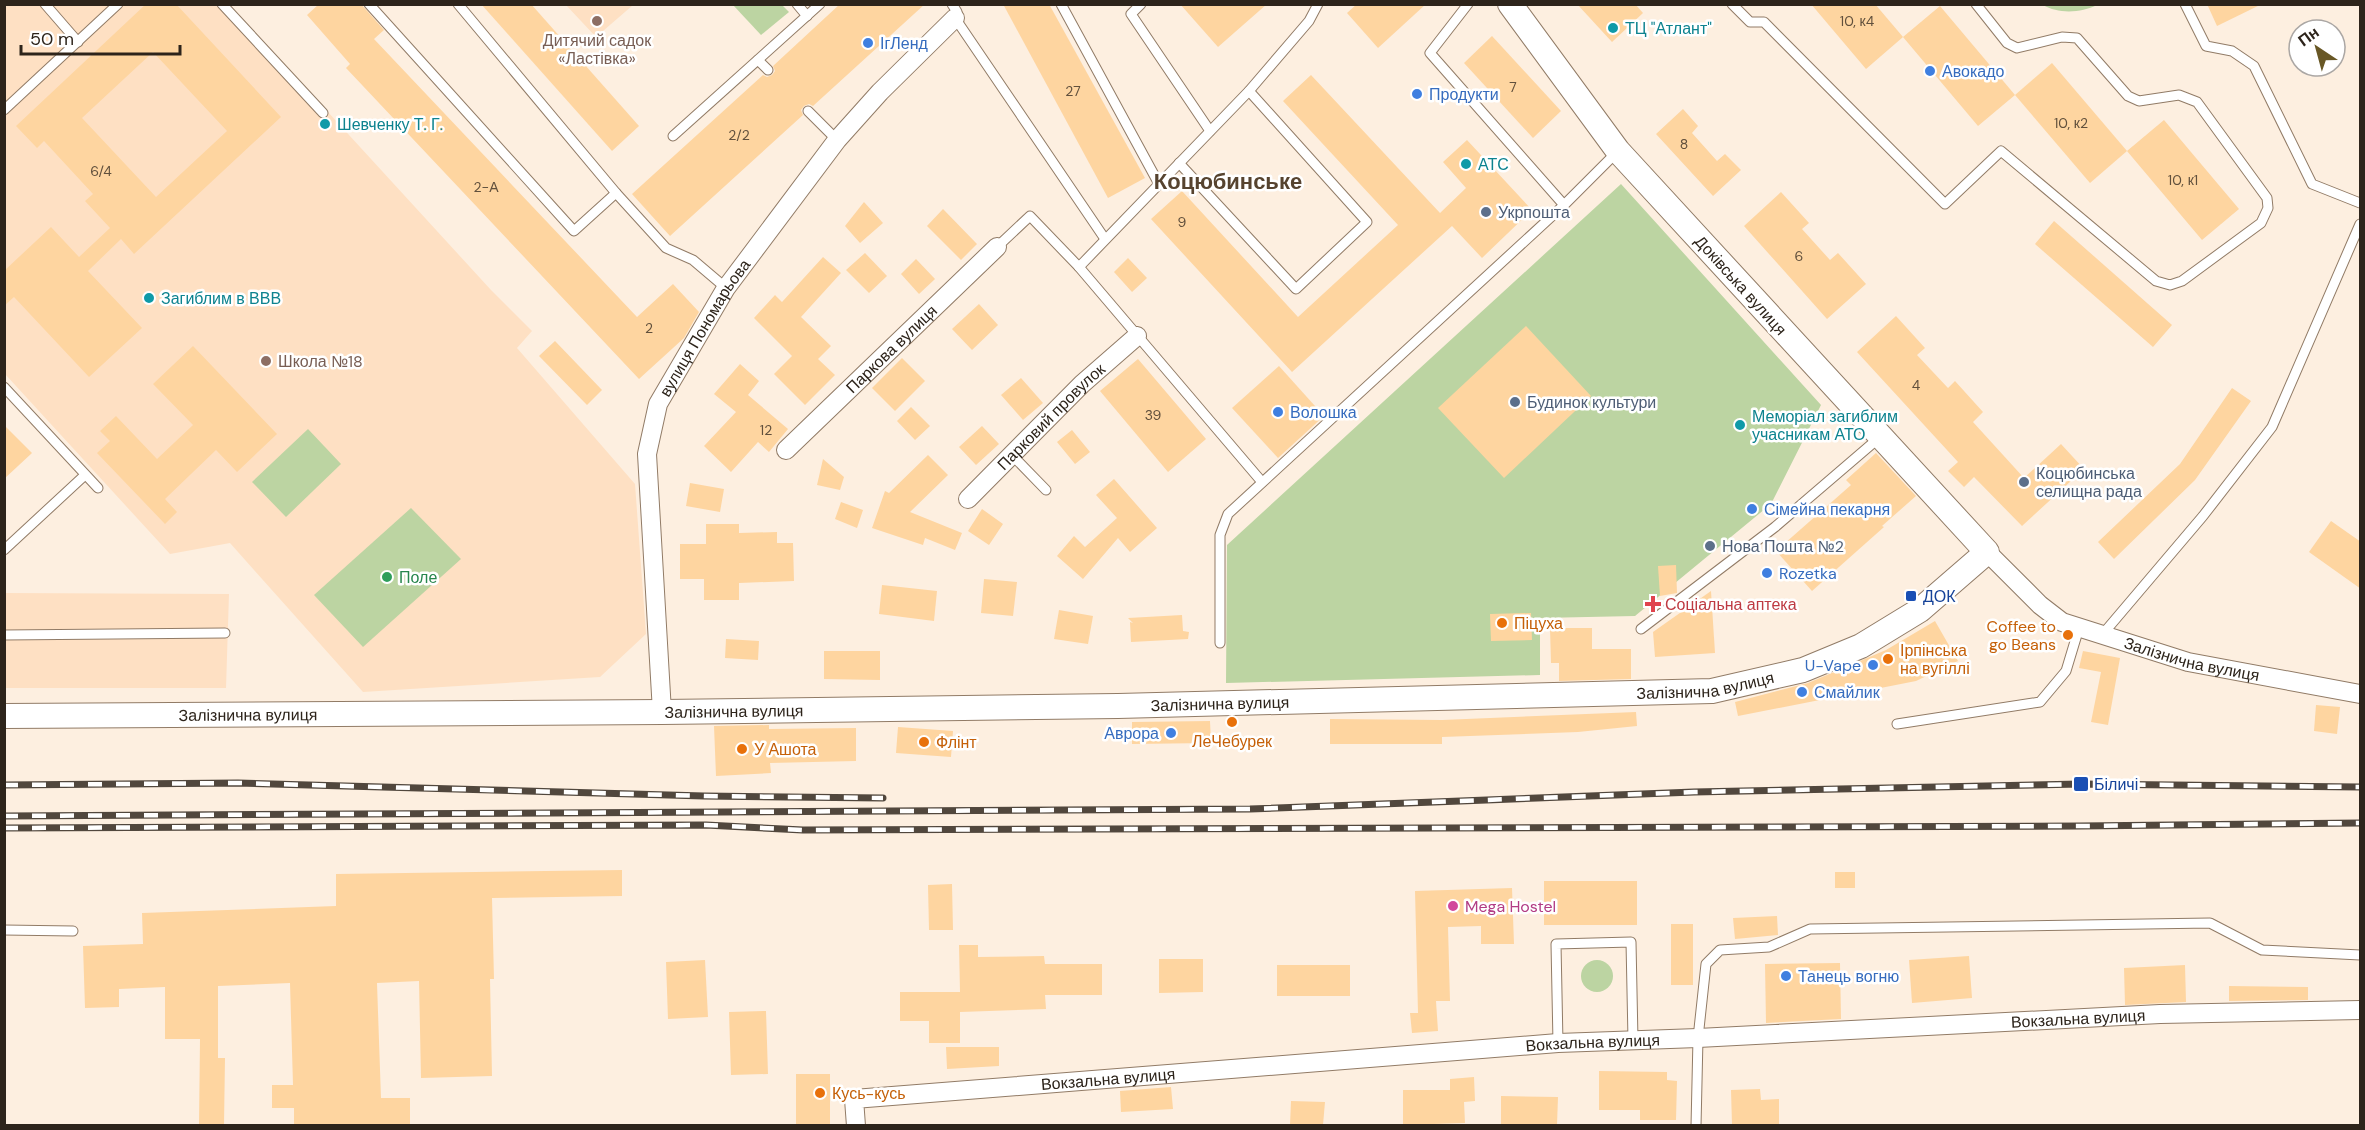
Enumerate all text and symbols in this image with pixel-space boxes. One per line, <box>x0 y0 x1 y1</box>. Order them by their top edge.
house number: 10, к4 <box>1840 12 1875 30</box>
marker: Дитячий садок «Ластівка» <box>590 14 604 28</box>
scale bar <box>21 18 180 56</box>
place label: ТЦ "Атлант" <box>1625 18 1712 39</box>
north arrow <box>2287 18 2347 78</box>
marker: ТЦ "Атлант" <box>1606 21 1620 35</box>
text: Пн <box>2294 22 2323 51</box>
text: 50 m <box>30 27 74 51</box>
place label: Дитячий садок «Ластівка» <box>543 30 652 69</box>
place label: ІгЛенд <box>880 33 929 54</box>
marker: ІгЛенд <box>861 36 875 50</box>
place label: Авокадо <box>1942 61 2004 82</box>
marker: Авокадо <box>1923 64 1937 78</box>
house number: 7 <box>1509 78 1517 96</box>
house number: 27 <box>1065 82 1081 100</box>
place label: Продукти <box>1429 84 1499 105</box>
marker: Продукти <box>1410 87 1424 101</box>
place label: Шевченку Т. Г. <box>337 114 443 135</box>
house number: 10, к2 <box>2054 114 2088 132</box>
marker: Шевченку Т. Г. <box>318 117 332 131</box>
house number: 2/2 <box>728 126 750 144</box>
house number: 8 <box>1680 135 1688 153</box>
place label: АТС <box>1478 154 1509 175</box>
marker: АТС <box>1459 157 1473 171</box>
house number: 6/4 <box>90 162 112 180</box>
district label: Коцюбинське <box>1154 167 1302 196</box>
house number: 10, к1 <box>2168 171 2198 189</box>
house number: 2-А <box>474 178 499 196</box>
place label: Укрпошта <box>1498 202 1570 223</box>
marker: Укрпошта <box>1479 205 1493 219</box>
house number: 9 <box>1178 213 1187 231</box>
street label: Доківська вулиця <box>1690 231 1791 340</box>
house number: 6 <box>1795 247 1803 265</box>
street label: вулиця Пономарьова <box>655 255 755 400</box>
place label: Загиблим в ВВВ <box>161 288 281 309</box>
marker: Загиблим в ВВВ <box>142 291 156 305</box>
street label: Паркова вулиця <box>841 300 942 398</box>
house number: 2 <box>645 319 653 337</box>
place label: Школа №18 <box>278 351 363 372</box>
marker: Школа №18 <box>259 354 273 368</box>
street label: Парковий провулок <box>993 358 1110 475</box>
house number: 4 <box>1912 376 1921 394</box>
place label: Будинок культури <box>1527 392 1656 413</box>
marker: Будинок культури <box>1508 395 1522 409</box>
place label: Волошка <box>1290 402 1357 423</box>
marker: Волошка <box>1271 405 1285 419</box>
house number: 39 <box>1145 406 1162 424</box>
place label: Меморіал загиблим учасникам АТО <box>1752 406 1898 445</box>
marker: Меморіал загиблим учасникам АТО <box>1733 418 1747 432</box>
house number: 12 <box>760 421 772 439</box>
place label: Коцюбинська селищна рада <box>2036 463 2142 502</box>
marker: Коцюбинська селищна рада <box>2017 475 2031 489</box>
place label: Сімейна пекарня <box>1764 499 1890 520</box>
marker: Сімейна пекарня <box>1745 502 1759 516</box>
place label: Нова Пошта №2 <box>1722 536 1844 557</box>
marker: Нова Пошта №2 <box>1703 539 1717 553</box>
place label: Rozetka <box>1779 563 1837 584</box>
marker: Rozetka <box>1760 566 1774 580</box>
place label: Поле <box>399 567 437 588</box>
marker: Поле <box>380 570 394 584</box>
place label: ДОК <box>1923 586 1956 607</box>
marker: ДОК <box>1904 589 1918 603</box>
place label: Соціальна аптека <box>1665 594 1797 615</box>
marker: Соціальна аптека <box>1646 597 1660 611</box>
place label: Піцуха <box>1514 613 1563 634</box>
marker: Піцуха <box>1495 616 1509 630</box>
place label: Coffee to go Beans <box>1987 616 2056 655</box>
marker: Coffee to go Beans <box>2061 628 2075 642</box>
street label: Залізнична вулиця <box>2121 632 2261 686</box>
place label: Ірпінська на вугіллі <box>1900 640 1970 679</box>
marker: Ірпінська на вугіллі <box>1881 652 1895 666</box>
place label: U-Vape <box>1805 655 1861 676</box>
marker: U-Vape <box>1866 658 1880 672</box>
street label: Залізнична вулиця <box>1636 667 1776 704</box>
place label: Смайлик <box>1814 682 1881 703</box>
marker: Смайлик <box>1795 685 1809 699</box>
street label: Залізнична вулиця <box>1150 692 1290 716</box>
street label: Залізнична вулиця <box>664 700 804 723</box>
street label: Залізнична вулиця <box>178 704 318 726</box>
marker: ЛеЧебурек <box>1225 715 1239 729</box>
place label: Аврора <box>1104 723 1159 744</box>
marker: Аврора <box>1164 726 1178 740</box>
place label: ЛеЧебурек <box>1192 731 1273 752</box>
place label: Флінт <box>936 732 977 753</box>
marker: Флінт <box>917 735 931 749</box>
place label: У Ашота <box>754 739 817 760</box>
marker: У Ашота <box>735 742 749 756</box>
place label: Біличі <box>2094 774 2138 795</box>
marker: Біличі <box>2072 775 2090 793</box>
place label: Mega Hostel <box>1465 896 1556 917</box>
marker: Mega Hostel <box>1446 899 1460 913</box>
place label: Танець вогню <box>1798 966 1899 987</box>
marker: Танець вогню <box>1779 969 1793 983</box>
street label: Вокзальна вулиця <box>2010 1005 2146 1033</box>
street label: Вокзальна вулиця <box>1525 1029 1660 1057</box>
street label: Вокзальна вулиця <box>1040 1063 1176 1095</box>
place label: Кусь-кусь <box>832 1083 905 1104</box>
marker: Кусь-кусь <box>813 1086 827 1100</box>

